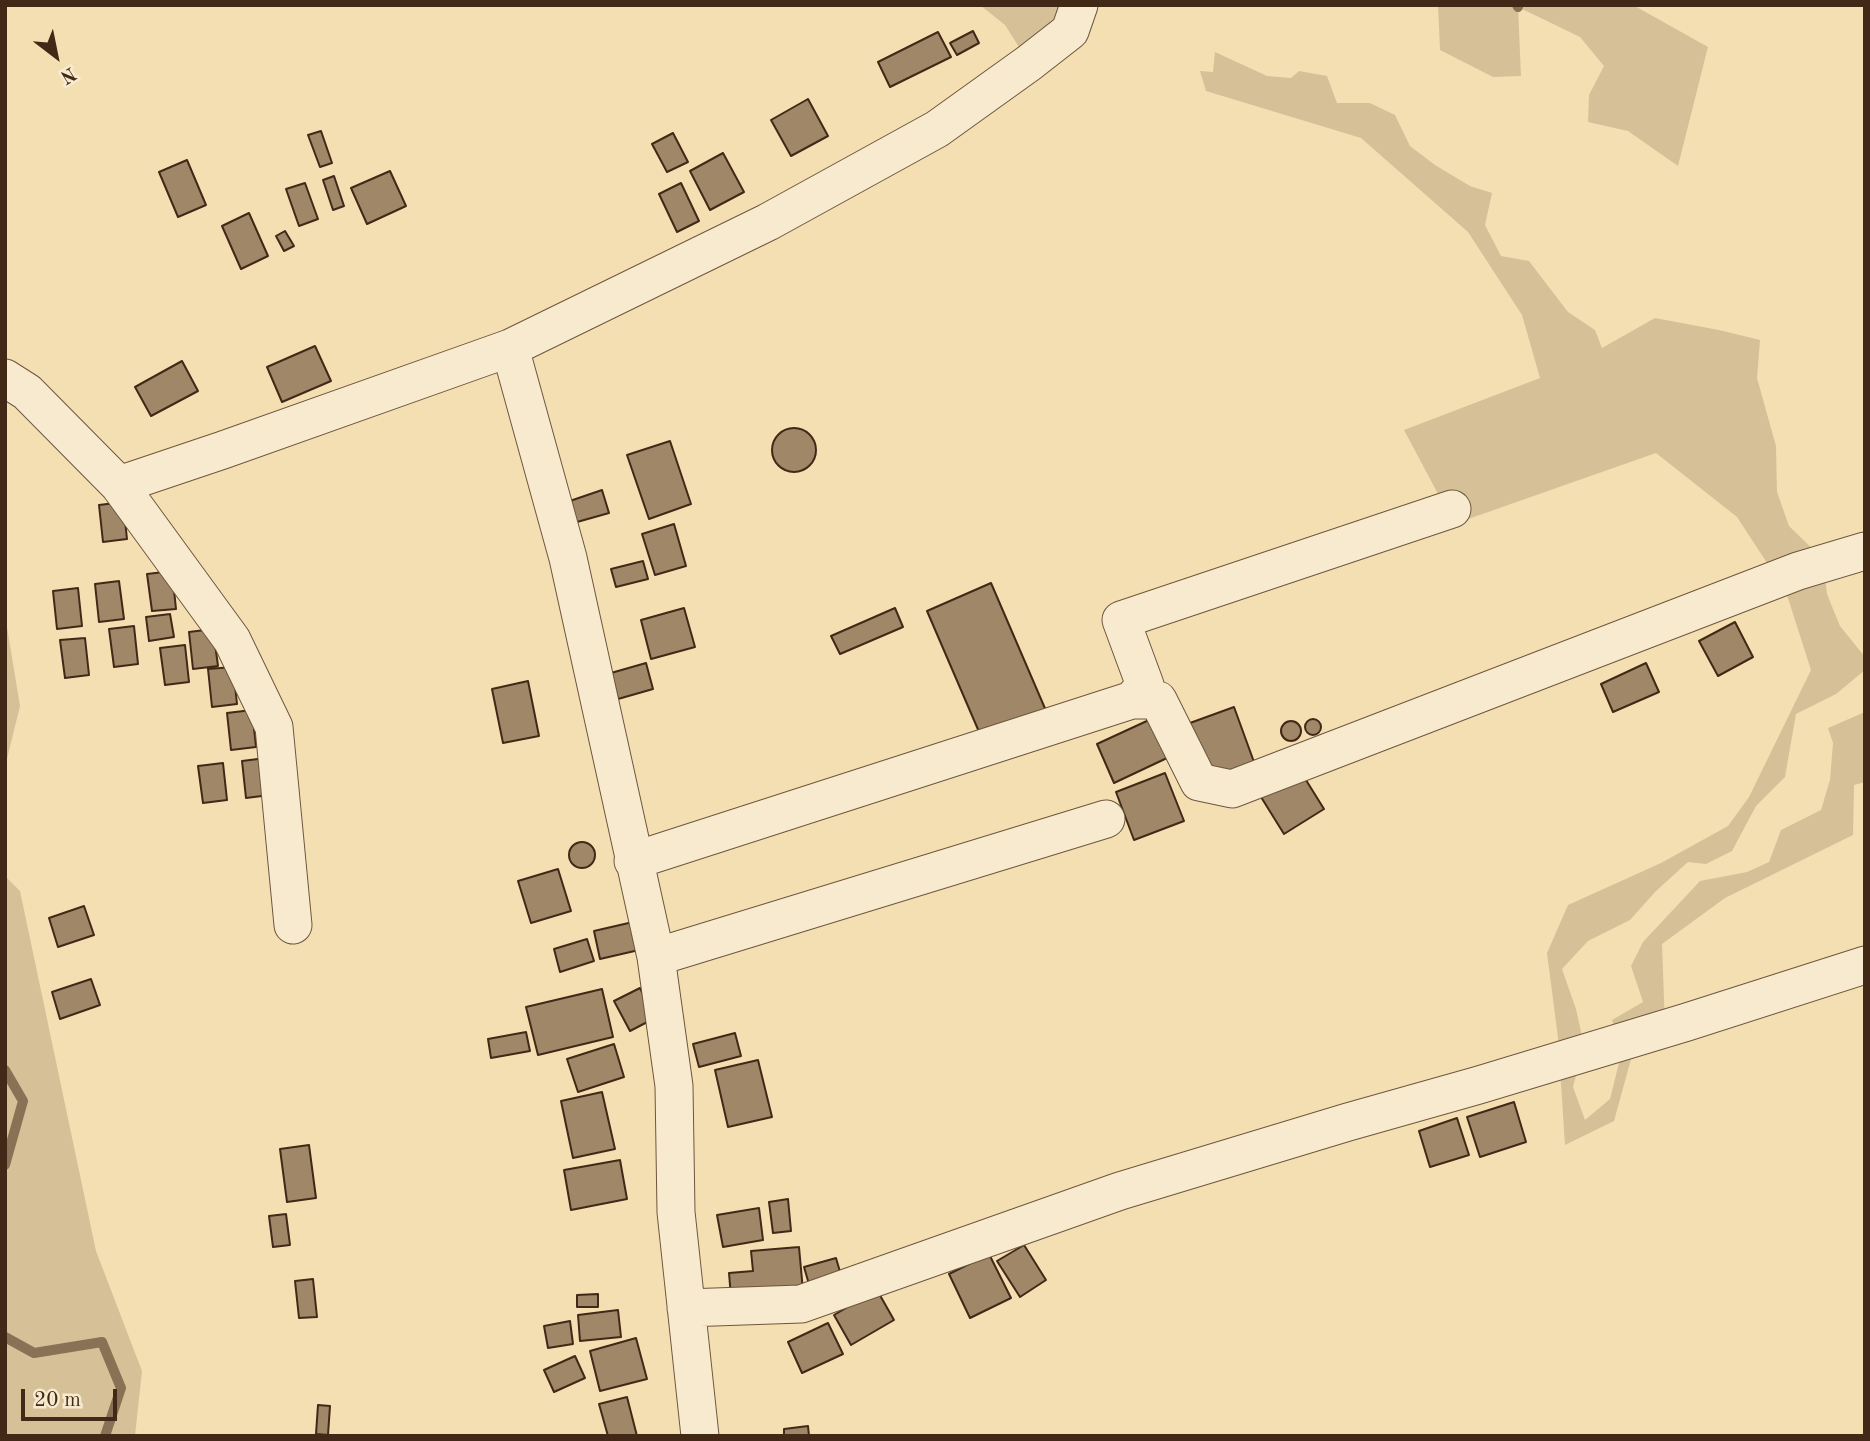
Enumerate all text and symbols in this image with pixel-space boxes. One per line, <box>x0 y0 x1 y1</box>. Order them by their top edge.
north arrow <box>21 21 91 91</box>
text: N <box>56 62 79 86</box>
scale bar <box>24 1374 121 1418</box>
text: 20 m <box>34 1390 81 1411</box>

